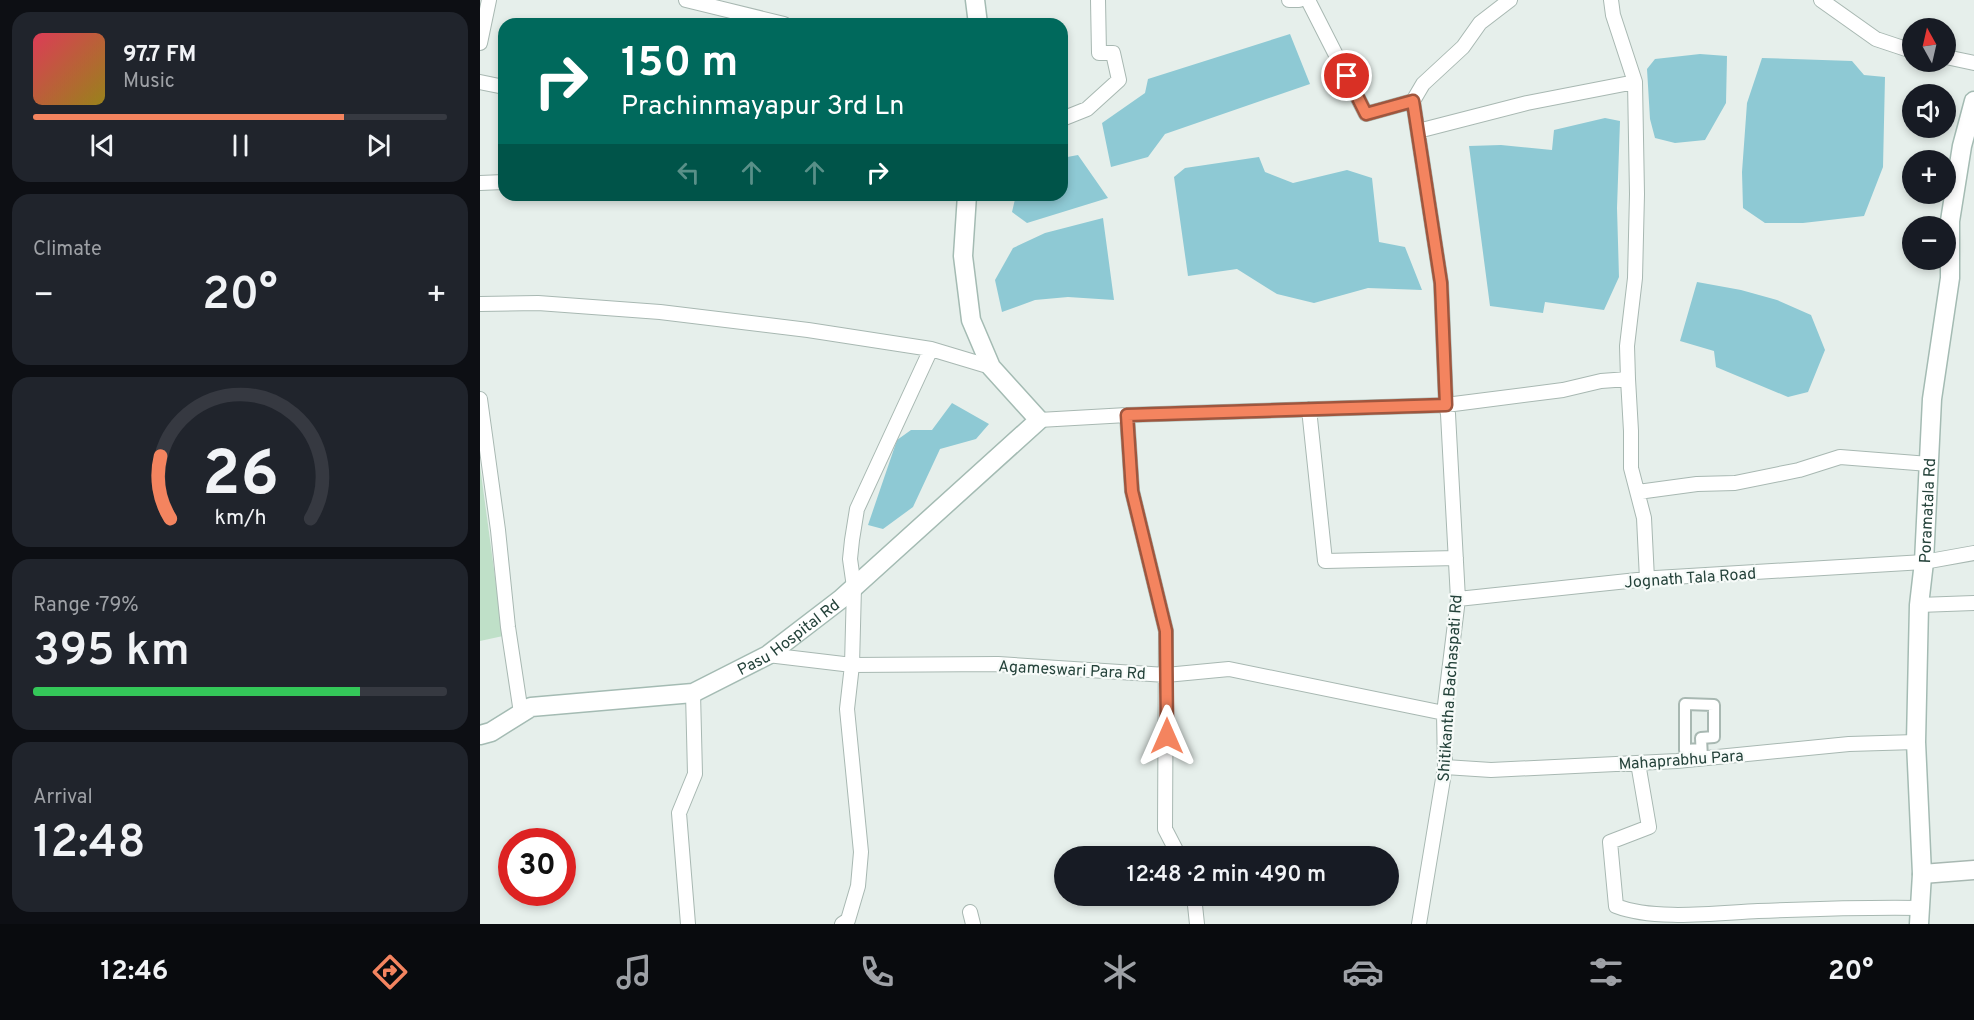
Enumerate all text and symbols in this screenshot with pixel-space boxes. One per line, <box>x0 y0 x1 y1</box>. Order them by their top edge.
north arrow <box>1902 18 1956 72</box>
map controls <box>1902 18 1956 270</box>
text: 150 m <box>621 38 738 91</box>
text: 97.7 FM <box>123 42 196 69</box>
icon: right <box>522 42 600 120</box>
pin <box>1321 50 1372 101</box>
icon: arrive <box>1330 59 1363 92</box>
text: Music <box>123 69 175 95</box>
button: sound <box>1902 84 1956 138</box>
text: Prachinmayapur 3rd Ln <box>621 90 905 124</box>
icon: previous <box>86 129 119 162</box>
icon: pause <box>224 129 257 162</box>
icon: next <box>362 129 395 162</box>
button: + <box>1902 150 1956 204</box>
icon: left <box>672 156 705 189</box>
icon: ahead <box>735 156 768 189</box>
icon: ahead <box>798 156 831 189</box>
icon: right <box>861 156 894 189</box>
button: − <box>1902 216 1956 270</box>
text: Climate <box>33 237 102 263</box>
text: 20° <box>202 268 278 325</box>
text: − <box>33 276 54 318</box>
text: + <box>426 276 447 318</box>
text: 26 <box>202 438 278 517</box>
street label: Poramatala Rd <box>1916 458 1941 564</box>
text: km/h <box>214 505 266 532</box>
street label: Jognath Tala Road <box>1623 564 1757 594</box>
text: Range · 79% <box>33 593 139 619</box>
street label: Shitikantha Bachaspati Rd <box>1434 594 1468 782</box>
street label: Pasu Hospital Rd <box>734 596 844 681</box>
text: 395 km <box>33 624 190 681</box>
street label: Agameswari Para Rd <box>998 657 1146 685</box>
position arrow <box>1135 704 1199 768</box>
street label: Mahaprabhu Para <box>1618 747 1744 775</box>
text: Arrival <box>33 785 93 811</box>
text: 12:48 <box>33 816 145 873</box>
speed limit sign: 30 <box>498 828 576 906</box>
text: 12:48 · 2 min · 490 m <box>1127 862 1326 889</box>
icon: directions <box>369 951 411 993</box>
icon: music <box>613 951 655 993</box>
icon: phone <box>856 951 898 993</box>
icon: climate <box>1099 951 1141 993</box>
icon: car <box>1342 951 1384 993</box>
icon: filters <box>1585 951 1627 993</box>
text: 12:46 <box>101 955 168 989</box>
text: 20° <box>1828 955 1873 989</box>

